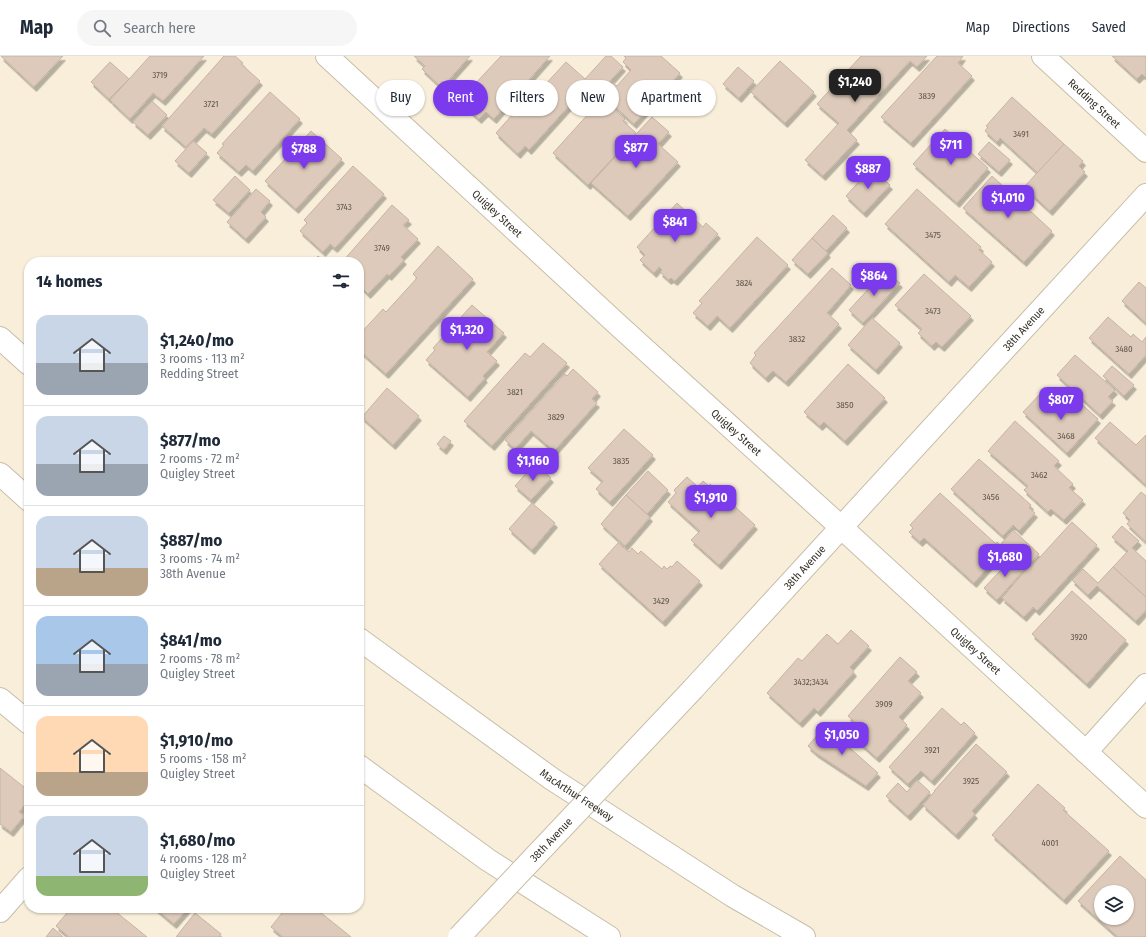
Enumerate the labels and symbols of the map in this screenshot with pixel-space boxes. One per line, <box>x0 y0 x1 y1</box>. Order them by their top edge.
pin: $1,240 <box>822 69 888 103</box>
house number: 3719 <box>152 70 168 80</box>
street label: Redding Street <box>1065 76 1123 131</box>
house number: 3839 <box>919 91 935 101</box>
house number: 3721 <box>204 99 218 109</box>
house number: 3491 <box>1013 129 1029 139</box>
pin: $711 <box>927 132 975 166</box>
pin: $877 <box>612 135 660 169</box>
pin: $788 <box>280 136 328 170</box>
pin: $887 <box>844 156 892 190</box>
pin: $1,010 <box>975 185 1041 219</box>
street label: Quigley Street <box>469 188 525 240</box>
house number: 3743 <box>336 202 352 212</box>
pin: $841 <box>651 209 699 243</box>
house number: 3475 <box>925 230 941 240</box>
house number: 3749 <box>374 243 390 253</box>
pin: $864 <box>850 263 898 297</box>
house number: 3824 <box>736 278 753 288</box>
street label: 38th Avenue <box>1000 304 1047 354</box>
house number: 3473 <box>925 306 941 316</box>
pin: $1,320 <box>434 317 500 351</box>
house number: 3832 <box>789 334 805 344</box>
house number: 3480 <box>1115 344 1133 354</box>
house number: 3821 <box>507 387 523 397</box>
pin: $807 <box>1037 387 1085 421</box>
house number: 3850 <box>836 400 854 410</box>
street label: Quigley Street <box>708 406 764 459</box>
house number: 3829 <box>548 412 564 422</box>
house number: 3468 <box>1057 431 1075 441</box>
pin: $1,160 <box>500 448 566 482</box>
house number: 3835 <box>613 456 629 466</box>
house number: 3462 <box>1031 470 1047 480</box>
pin: $1,910 <box>678 485 744 519</box>
house number: 3456 <box>983 492 1000 502</box>
street label: 38th Avenue <box>781 543 828 593</box>
pin: $1,680 <box>972 544 1038 578</box>
house number: 3429 <box>653 596 669 606</box>
street label: Quigley Street <box>948 625 1003 678</box>
house number: 3920 <box>1071 632 1088 642</box>
house number: 3432;3434 <box>794 677 829 687</box>
house number: 3909 <box>875 699 893 709</box>
pin: $1,050 <box>809 722 875 756</box>
house number: 3921 <box>924 745 940 755</box>
street label: MacArthur Freeway <box>537 766 616 824</box>
house number: 3925 <box>963 776 979 786</box>
street label: 38th Avenue <box>528 815 575 865</box>
house number: 4001 <box>1041 838 1059 848</box>

